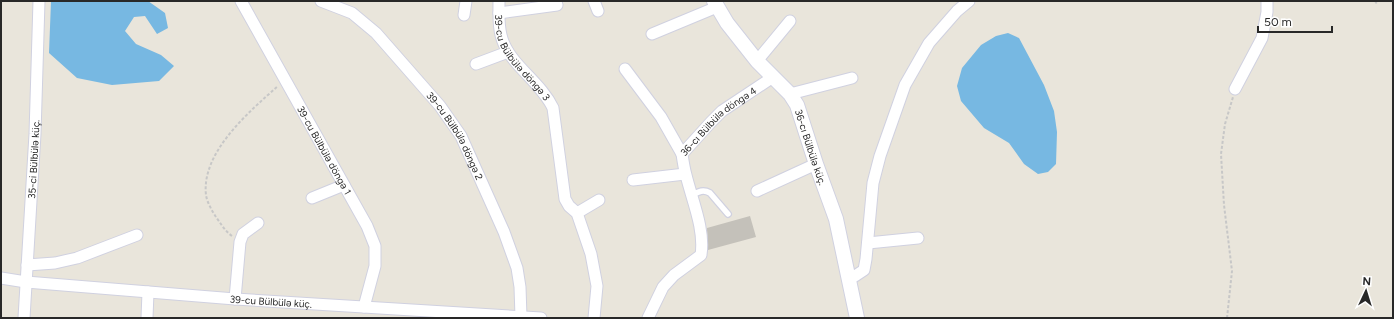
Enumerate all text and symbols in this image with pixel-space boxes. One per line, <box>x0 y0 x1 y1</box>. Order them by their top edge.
scale bar <box>1258 8 1332 34</box>
street label: 39-cu Bülbülə döngə 3 <box>492 14 553 103</box>
text: 50 m <box>1264 15 1292 29</box>
street label: 36-cı Bülbülə döngə 4 <box>677 83 759 158</box>
street label: 39-cu Bülbülə döngə 2 <box>424 89 486 182</box>
street label: 39-cu Bülbülə döngə 1 <box>295 103 355 197</box>
street label: 36-cı Bülbülə küç. <box>792 108 830 187</box>
street label: 35-ci Bülbülə küç. <box>25 120 42 199</box>
north arrow <box>1346 271 1386 311</box>
text: N <box>1362 275 1371 288</box>
street label: 39-cu Bülbülə küç. <box>229 292 312 310</box>

